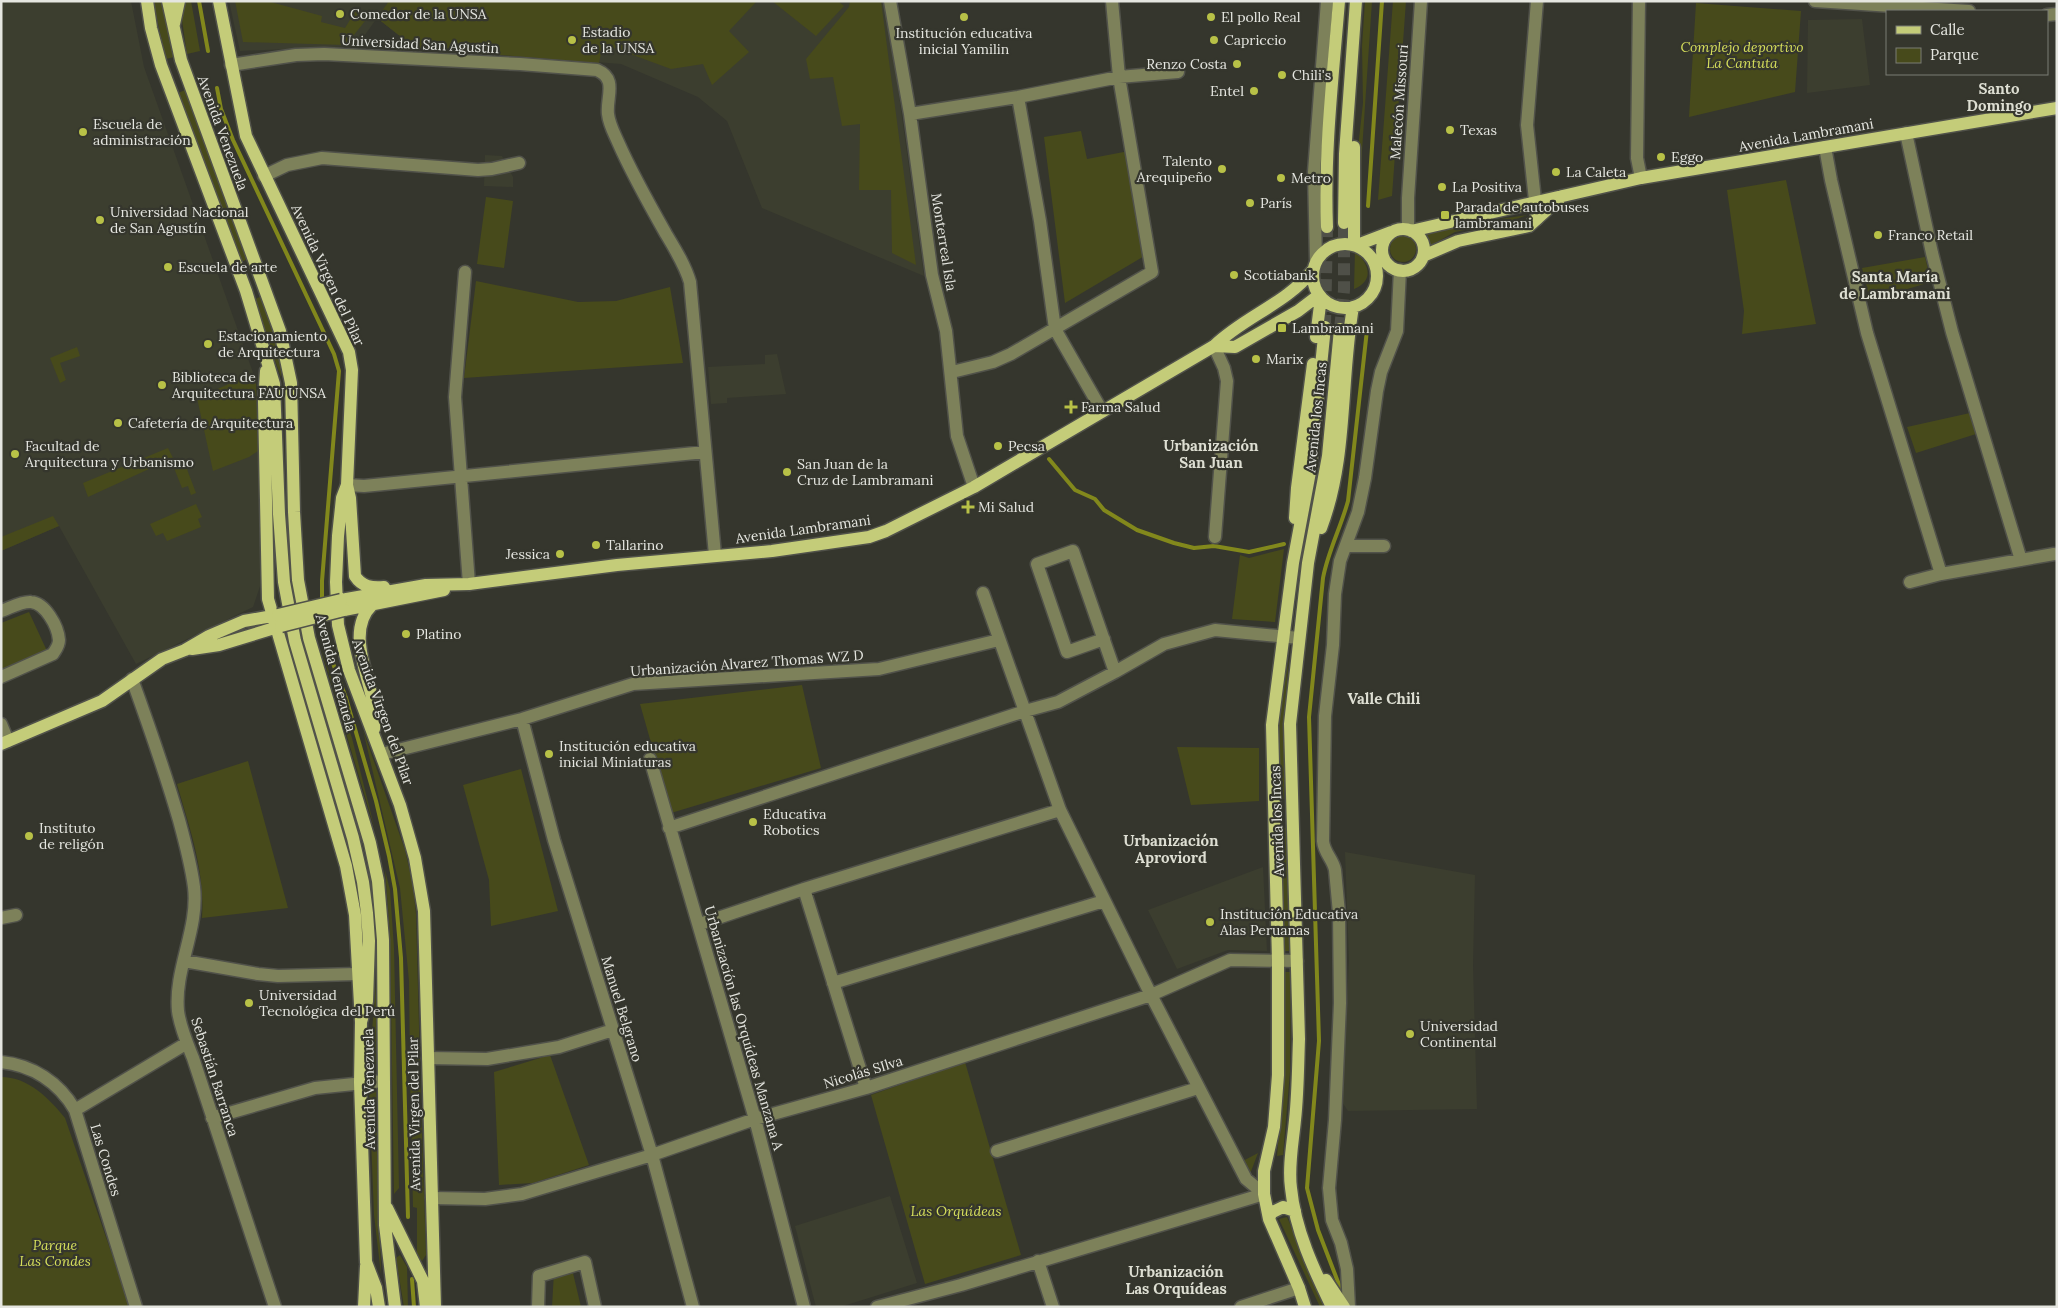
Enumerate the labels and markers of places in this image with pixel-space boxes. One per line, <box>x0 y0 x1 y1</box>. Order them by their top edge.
place label: Comedor de la UNSA <box>350 5 487 23</box>
marker: Comedor de la UNSA <box>334 8 346 20</box>
place label: El pollo Real <box>1221 8 1301 26</box>
marker: Institución educativa inicial Yamilin <box>958 11 970 23</box>
marker: El pollo Real <box>1205 11 1217 23</box>
place label: Estadio de la UNSA <box>582 23 654 57</box>
place label: Institución educativa inicial Yamilin <box>896 24 1032 58</box>
place label: Capriccio <box>1224 31 1286 49</box>
marker: Estadio de la UNSA <box>566 34 578 46</box>
marker: Capriccio <box>1208 34 1220 46</box>
place label: Renzo Costa <box>1146 55 1227 73</box>
marker: Renzo Costa <box>1231 58 1243 70</box>
place label: Chili's <box>1292 66 1331 84</box>
marker: Chili's <box>1276 69 1288 81</box>
place label: Entel <box>1210 82 1244 100</box>
marker: Entel <box>1248 85 1260 97</box>
place label: Escuela de administración <box>93 115 191 149</box>
place label: Texas <box>1460 121 1497 139</box>
marker: Texas <box>1444 124 1456 136</box>
marker: Escuela de administración <box>77 126 89 138</box>
place label: Eggo <box>1671 148 1703 166</box>
marker: Eggo <box>1655 151 1667 163</box>
place label: Talento Arequipeño <box>1136 152 1212 186</box>
marker: Talento Arequipeño <box>1216 163 1228 175</box>
place label: La Caleta <box>1566 163 1626 181</box>
marker: La Caleta <box>1550 166 1562 178</box>
place label: Metro <box>1291 169 1331 187</box>
marker: Metro <box>1275 172 1287 184</box>
place label: La Positiva <box>1452 178 1522 196</box>
marker: La Positiva <box>1436 181 1448 193</box>
place label: París <box>1260 194 1292 212</box>
marker: París <box>1244 197 1256 209</box>
place label: Parada de autobuses lambramani <box>1455 198 1589 232</box>
place label: Universidad Nacional de San Agustín <box>110 203 249 237</box>
marker: Parada de autobuses lambramani <box>1439 209 1451 221</box>
marker: Universidad Nacional de San Agustín <box>94 214 106 226</box>
place label: Franco Retail <box>1888 226 1973 244</box>
marker: Franco Retail <box>1872 229 1884 241</box>
place label: Escuela de arte <box>178 258 278 276</box>
marker: Escuela de arte <box>162 261 174 273</box>
place label: Scotiabank <box>1244 266 1316 284</box>
marker: Scotiabank <box>1228 269 1240 281</box>
place label: Lambramani <box>1292 319 1374 337</box>
marker: Lambramani <box>1276 322 1288 334</box>
place label: Estacionamiento de Arquitectura <box>218 327 327 361</box>
marker: Estacionamiento de Arquitectura <box>202 338 214 350</box>
place label: Marix <box>1266 350 1304 368</box>
marker: Marix <box>1250 353 1262 365</box>
place label: Biblioteca de Arquitectura FAU UNSA <box>171 368 326 402</box>
marker: Biblioteca de Arquitectura FAU UNSA <box>156 379 168 391</box>
place label: Farma Salud <box>1081 398 1161 416</box>
marker: Farma Salud <box>1065 401 1077 413</box>
place label: Cafetería de Arquitectura <box>128 414 293 432</box>
marker: Cafetería de Arquitectura <box>112 417 124 429</box>
place label: Facultad de Arquitectura y Urbanismo <box>24 437 194 471</box>
place label: Pecsa <box>1008 437 1045 455</box>
marker: Pecsa <box>992 440 1004 452</box>
marker: Facultad de Arquitectura y Urbanismo <box>9 448 21 460</box>
place label: San Juan de la Cruz de Lambramani <box>797 455 933 489</box>
marker: San Juan de la Cruz de Lambramani <box>781 466 793 478</box>
place label: Mi Salud <box>978 498 1034 516</box>
marker: Mi Salud <box>962 501 974 513</box>
place label: Tallarino <box>606 536 663 554</box>
marker: Tallarino <box>590 539 602 551</box>
place label: Jessica <box>505 545 550 563</box>
marker: Jessica <box>554 548 566 560</box>
place label: Platino <box>416 625 461 643</box>
marker: Platino <box>400 628 412 640</box>
place label: Institución educativa inicial Miniaturas <box>559 737 696 771</box>
marker: Institución educativa inicial Miniaturas <box>543 748 555 760</box>
place label: Educativa Robotics <box>763 805 827 839</box>
marker: Educativa Robotics <box>747 816 759 828</box>
place label: Instituto de religón <box>39 819 105 853</box>
marker: Instituto de religón <box>23 830 35 842</box>
place label: Institución Educativa Alas Peruanas <box>1219 905 1358 939</box>
marker: Institución Educativa Alas Peruanas <box>1204 916 1216 928</box>
place label: Universidad Tecnológica del Perú <box>259 986 395 1020</box>
marker: Universidad Tecnológica del Perú <box>243 997 255 1009</box>
place label: Universidad Continental <box>1420 1017 1498 1051</box>
marker: Universidad Continental <box>1404 1028 1416 1040</box>

